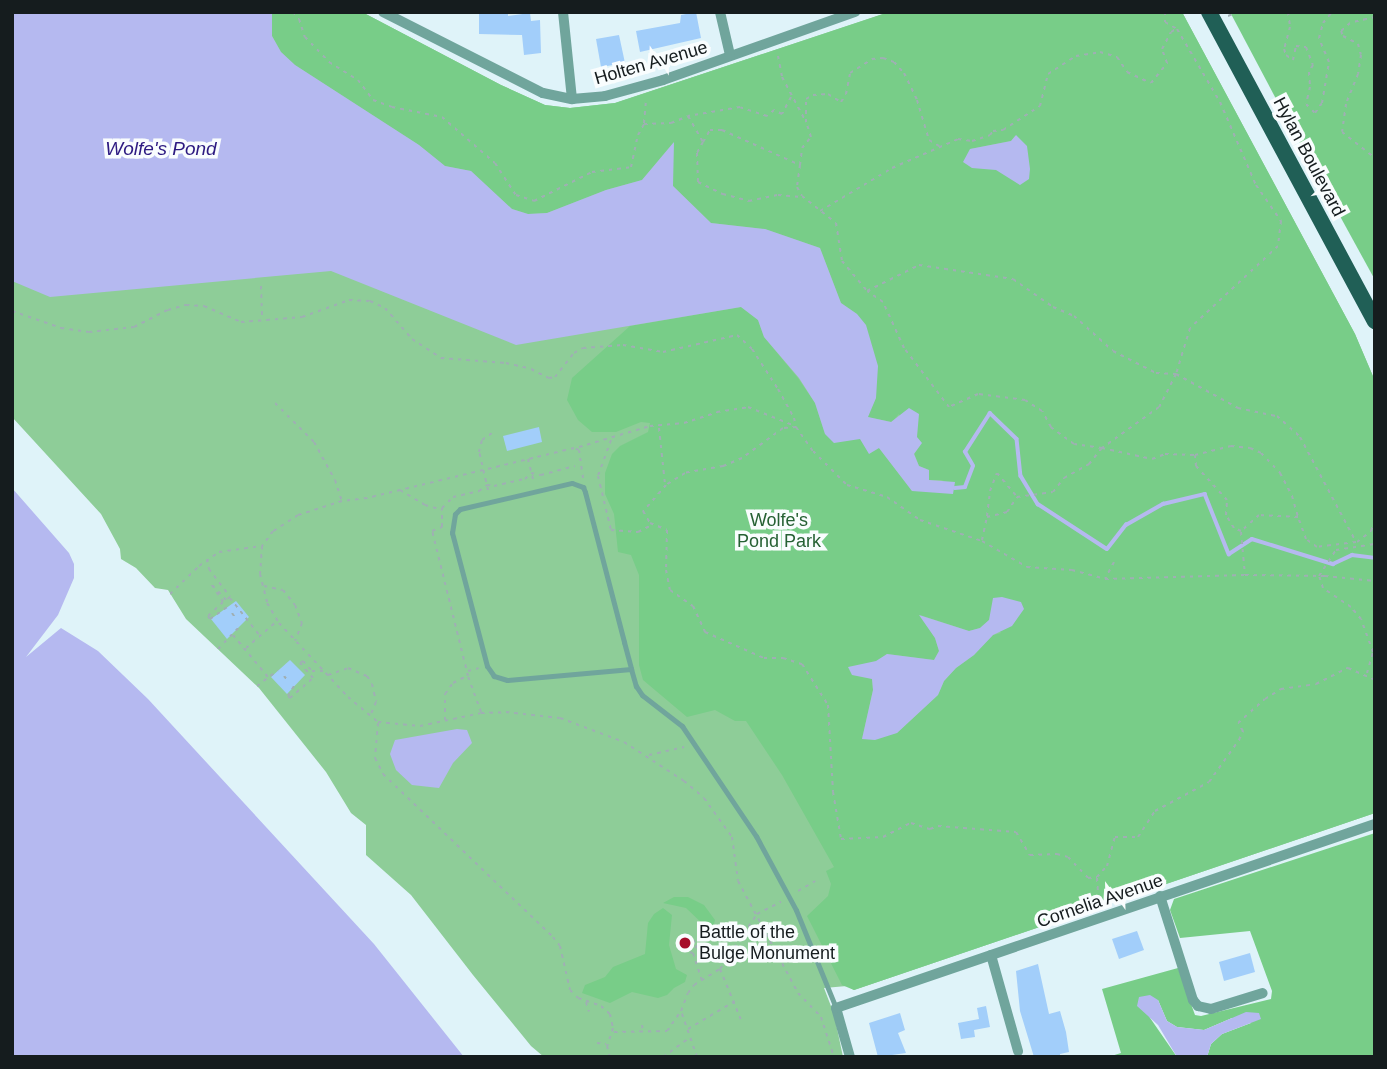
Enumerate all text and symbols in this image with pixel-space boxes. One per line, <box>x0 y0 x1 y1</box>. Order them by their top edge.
street label: Holten Avenue <box>591 36 711 90</box>
street label: Hylan Boulevard <box>1268 94 1350 220</box>
water label: Wolfe's Pond <box>105 138 217 160</box>
park label: Wolfe's Pond Park <box>737 510 821 552</box>
street label: Cornelia Avenue <box>1034 869 1166 933</box>
place label: Battle of the Bulge Monument <box>699 922 835 964</box>
marker: Battle of the Bulge Monument <box>677 935 693 951</box>

